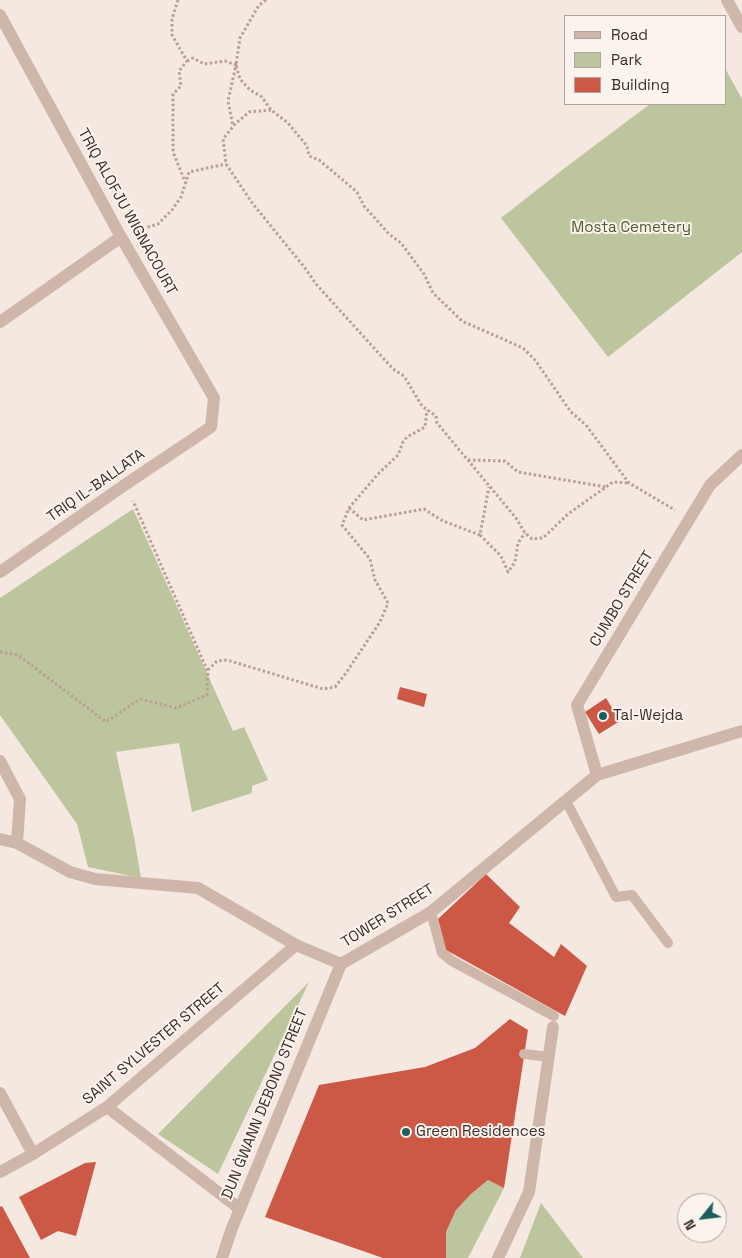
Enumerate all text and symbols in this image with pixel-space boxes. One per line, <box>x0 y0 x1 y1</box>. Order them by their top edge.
legend <box>564 15 727 105</box>
text: Road <box>611 25 648 44</box>
text: Park <box>611 50 642 69</box>
text: Building <box>611 75 670 94</box>
street label: TRIQ ALOFJU WIGNACOURT <box>74 126 180 298</box>
park label: Mosta Cemetery <box>571 219 691 237</box>
street label: TRIQ IL-BALLATA <box>44 446 148 526</box>
street label: CUMBO STREET <box>586 548 658 650</box>
place label: Tal-Wejda <box>613 707 683 725</box>
marker: Tal-Wejda <box>597 710 609 722</box>
street label: TOWER STREET <box>338 880 438 952</box>
street label: SAINT SYLVESTER STREET <box>79 979 229 1109</box>
street label: DUN ĠWANN DEBONO STREET <box>218 1006 312 1202</box>
place label: Green Residences <box>416 1123 546 1141</box>
marker: Green Residences <box>400 1126 412 1138</box>
north arrow <box>677 1193 727 1243</box>
text: N <box>680 1216 700 1233</box>

